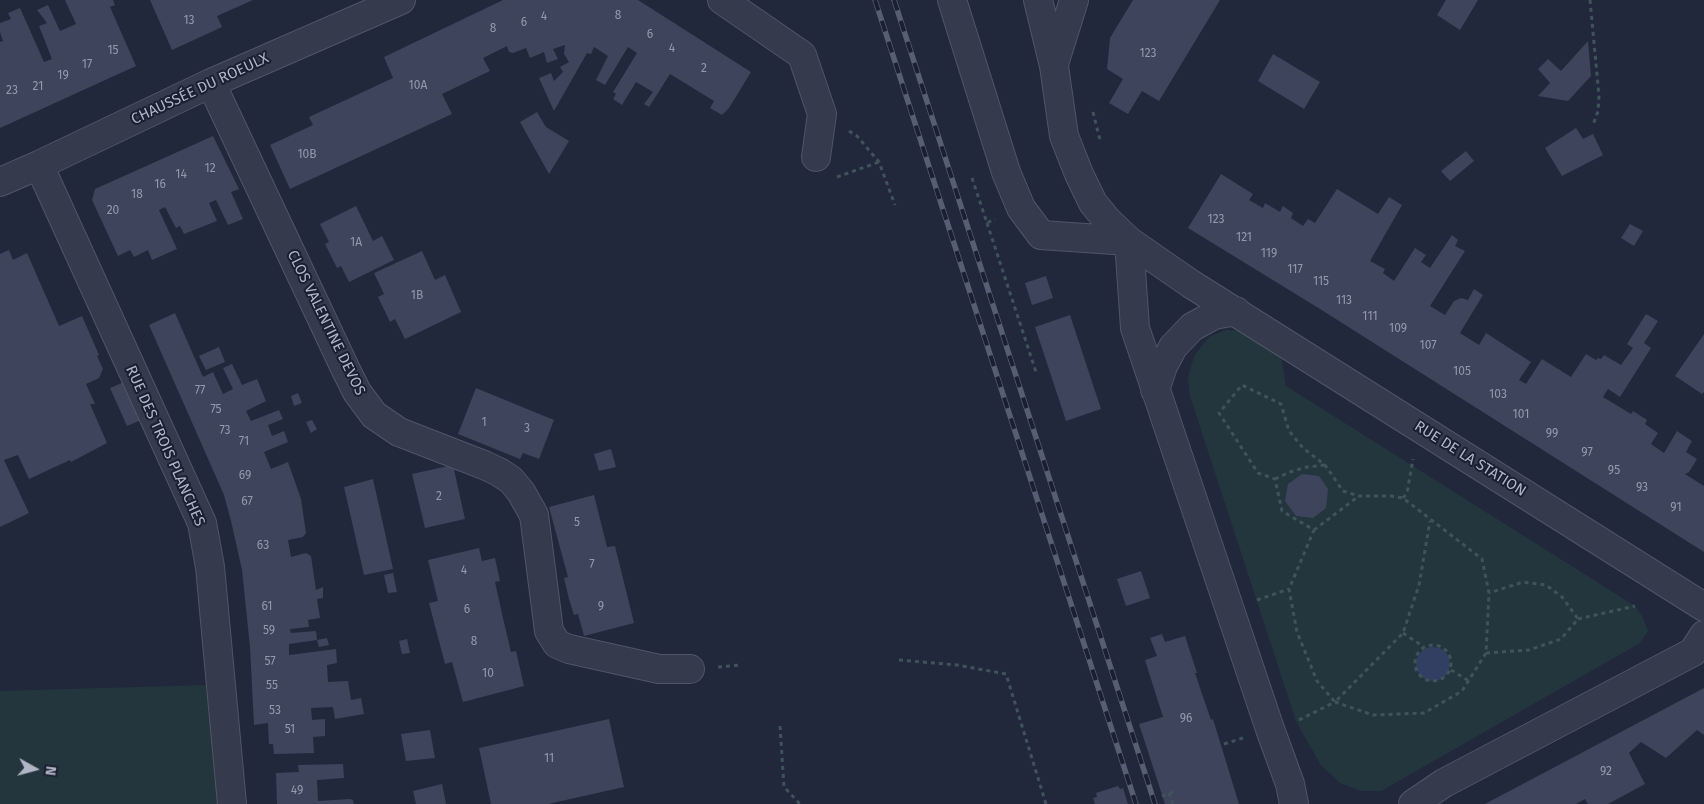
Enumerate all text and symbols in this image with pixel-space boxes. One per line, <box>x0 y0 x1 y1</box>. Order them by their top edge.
house number: 8 <box>615 9 621 23</box>
house number: 4 <box>541 10 547 24</box>
house number: 13 <box>183 14 195 28</box>
house number: 6 <box>521 16 527 30</box>
house number: 8 <box>490 22 496 36</box>
house number: 6 <box>647 28 653 42</box>
house number: 4 <box>669 42 675 56</box>
house number: 15 <box>107 44 119 58</box>
house number: 123 <box>1139 47 1157 61</box>
street label: CHAUSSÉE DU ROEULX <box>128 49 272 129</box>
house number: 17 <box>82 58 92 72</box>
house number: 2 <box>701 62 707 76</box>
house number: 19 <box>57 69 69 83</box>
house number: 10A <box>409 79 427 93</box>
house number: 21 <box>33 80 43 94</box>
house number: 23 <box>6 84 18 98</box>
house number: 10B <box>297 148 317 162</box>
house number: 12 <box>204 162 216 176</box>
house number: 14 <box>175 168 187 182</box>
house number: 16 <box>154 178 166 192</box>
house number: 18 <box>131 188 143 202</box>
house number: 20 <box>107 204 119 218</box>
house number: 123 <box>1207 213 1225 227</box>
house number: 121 <box>1236 231 1252 245</box>
house number: 1A <box>350 236 362 250</box>
house number: 119 <box>1261 247 1277 261</box>
street label: CLOS VALENTINE DEVOS <box>283 248 369 398</box>
house number: 117 <box>1287 263 1303 277</box>
house number: 115 <box>1313 275 1329 289</box>
house number: 1B <box>411 289 423 303</box>
house number: 113 <box>1336 294 1352 308</box>
house number: 111 <box>1362 310 1378 324</box>
house number: 109 <box>1389 322 1407 336</box>
house number: 107 <box>1420 339 1436 353</box>
street label: RUE DES TROIS PLANCHES <box>121 363 209 529</box>
house number: 105 <box>1453 365 1471 379</box>
house number: 77 <box>195 384 205 398</box>
house number: 103 <box>1489 388 1507 402</box>
house number: 75 <box>210 403 222 417</box>
house number: 101 <box>1513 408 1529 422</box>
house number: 1 <box>481 416 487 430</box>
street label: RUE DE LA STATION <box>1411 417 1529 501</box>
house number: 3 <box>524 422 530 436</box>
house number: 73 <box>219 424 231 438</box>
house number: 99 <box>1546 427 1558 441</box>
house number: 71 <box>239 435 249 449</box>
house number: 97 <box>1581 446 1593 460</box>
house number: 95 <box>1608 464 1620 478</box>
house number: 69 <box>239 469 251 483</box>
house number: 93 <box>1636 481 1648 495</box>
house number: 2 <box>436 490 442 504</box>
house number: 67 <box>241 495 253 509</box>
house number: 91 <box>1670 501 1682 515</box>
house number: 5 <box>574 516 580 530</box>
house number: 63 <box>257 539 269 553</box>
house number: 7 <box>589 558 595 572</box>
house number: 4 <box>461 564 467 578</box>
house number: 61 <box>261 600 273 614</box>
house number: 9 <box>598 600 604 614</box>
house number: 6 <box>464 603 470 617</box>
house number: 59 <box>263 624 275 638</box>
house number: 8 <box>471 635 477 649</box>
house number: 57 <box>264 655 276 669</box>
house number: 10 <box>482 667 494 681</box>
house number: 55 <box>266 679 278 693</box>
house number: 53 <box>269 704 281 718</box>
house number: 96 <box>1180 712 1192 726</box>
house number: 51 <box>285 723 295 737</box>
north arrow <box>10 744 60 794</box>
house number: 11 <box>544 752 554 766</box>
text: N <box>41 765 59 777</box>
house number: 92 <box>1600 765 1612 779</box>
house number: 49 <box>291 784 303 798</box>

